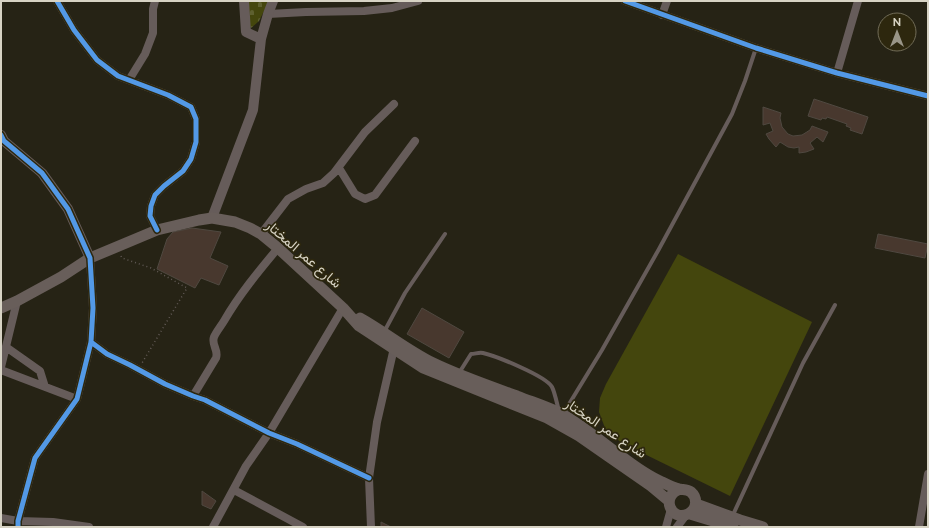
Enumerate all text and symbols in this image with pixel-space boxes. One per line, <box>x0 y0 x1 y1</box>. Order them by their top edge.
north arrow <box>877 12 917 52</box>
text: N <box>893 16 901 29</box>
street label: شارع عمر المختار <box>260 216 345 293</box>
street label: شارع عمر المختار <box>560 394 650 464</box>

